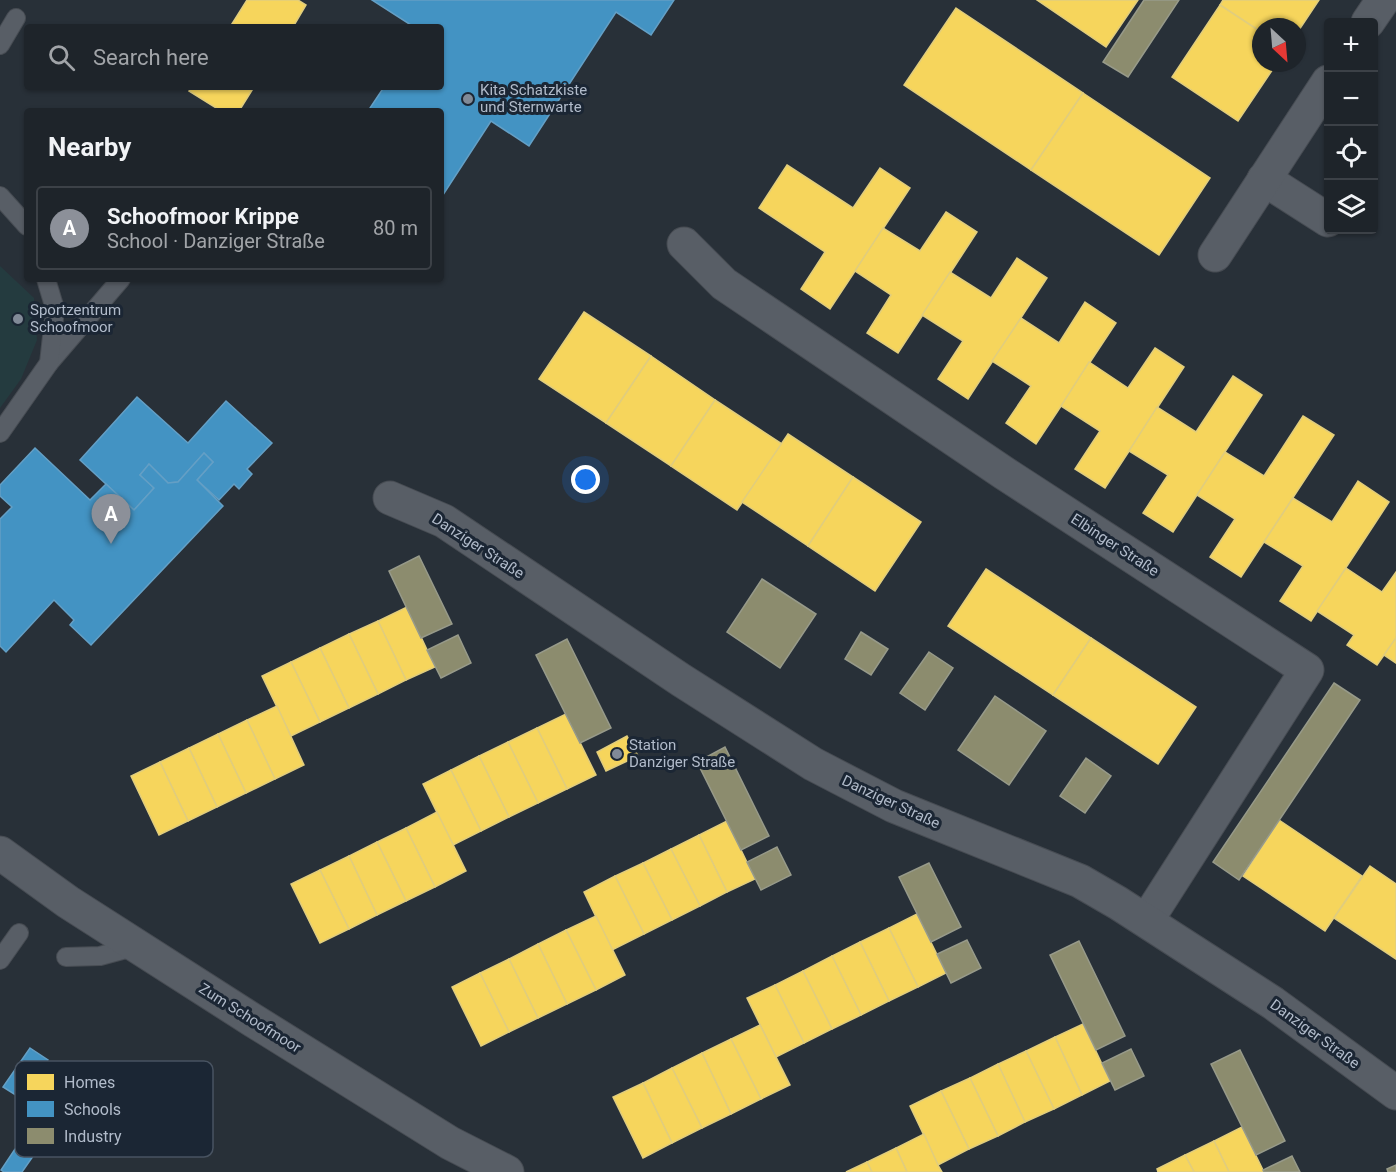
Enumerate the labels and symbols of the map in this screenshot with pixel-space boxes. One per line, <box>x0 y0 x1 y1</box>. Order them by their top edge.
north arrow <box>1252 18 1306 72</box>
place label: Kita Schatzkiste und Sternwarte <box>480 81 587 116</box>
marker: Kita Schatzkiste und Sternwarte <box>461 92 475 106</box>
place label: Sportzentrum Schoofmoor <box>30 301 121 336</box>
marker: Sportzentrum Schoofmoor <box>11 312 25 326</box>
your location <box>571 465 600 494</box>
pin: A <box>92 494 130 544</box>
street label: Danziger Straße <box>429 510 527 582</box>
street label: Elbinger Straße <box>1068 510 1162 580</box>
place label: Station Danziger Straße <box>629 736 735 771</box>
marker: Station Danziger Straße <box>610 747 624 761</box>
street label: Danziger Straße <box>839 771 943 833</box>
street label: Zum Schoofmoor <box>196 979 304 1057</box>
street label: Danziger Straße <box>1267 996 1363 1073</box>
legend <box>15 1061 213 1157</box>
text: Homes <box>64 1073 115 1092</box>
text: Schools <box>64 1100 121 1119</box>
text: Industry <box>64 1127 122 1146</box>

